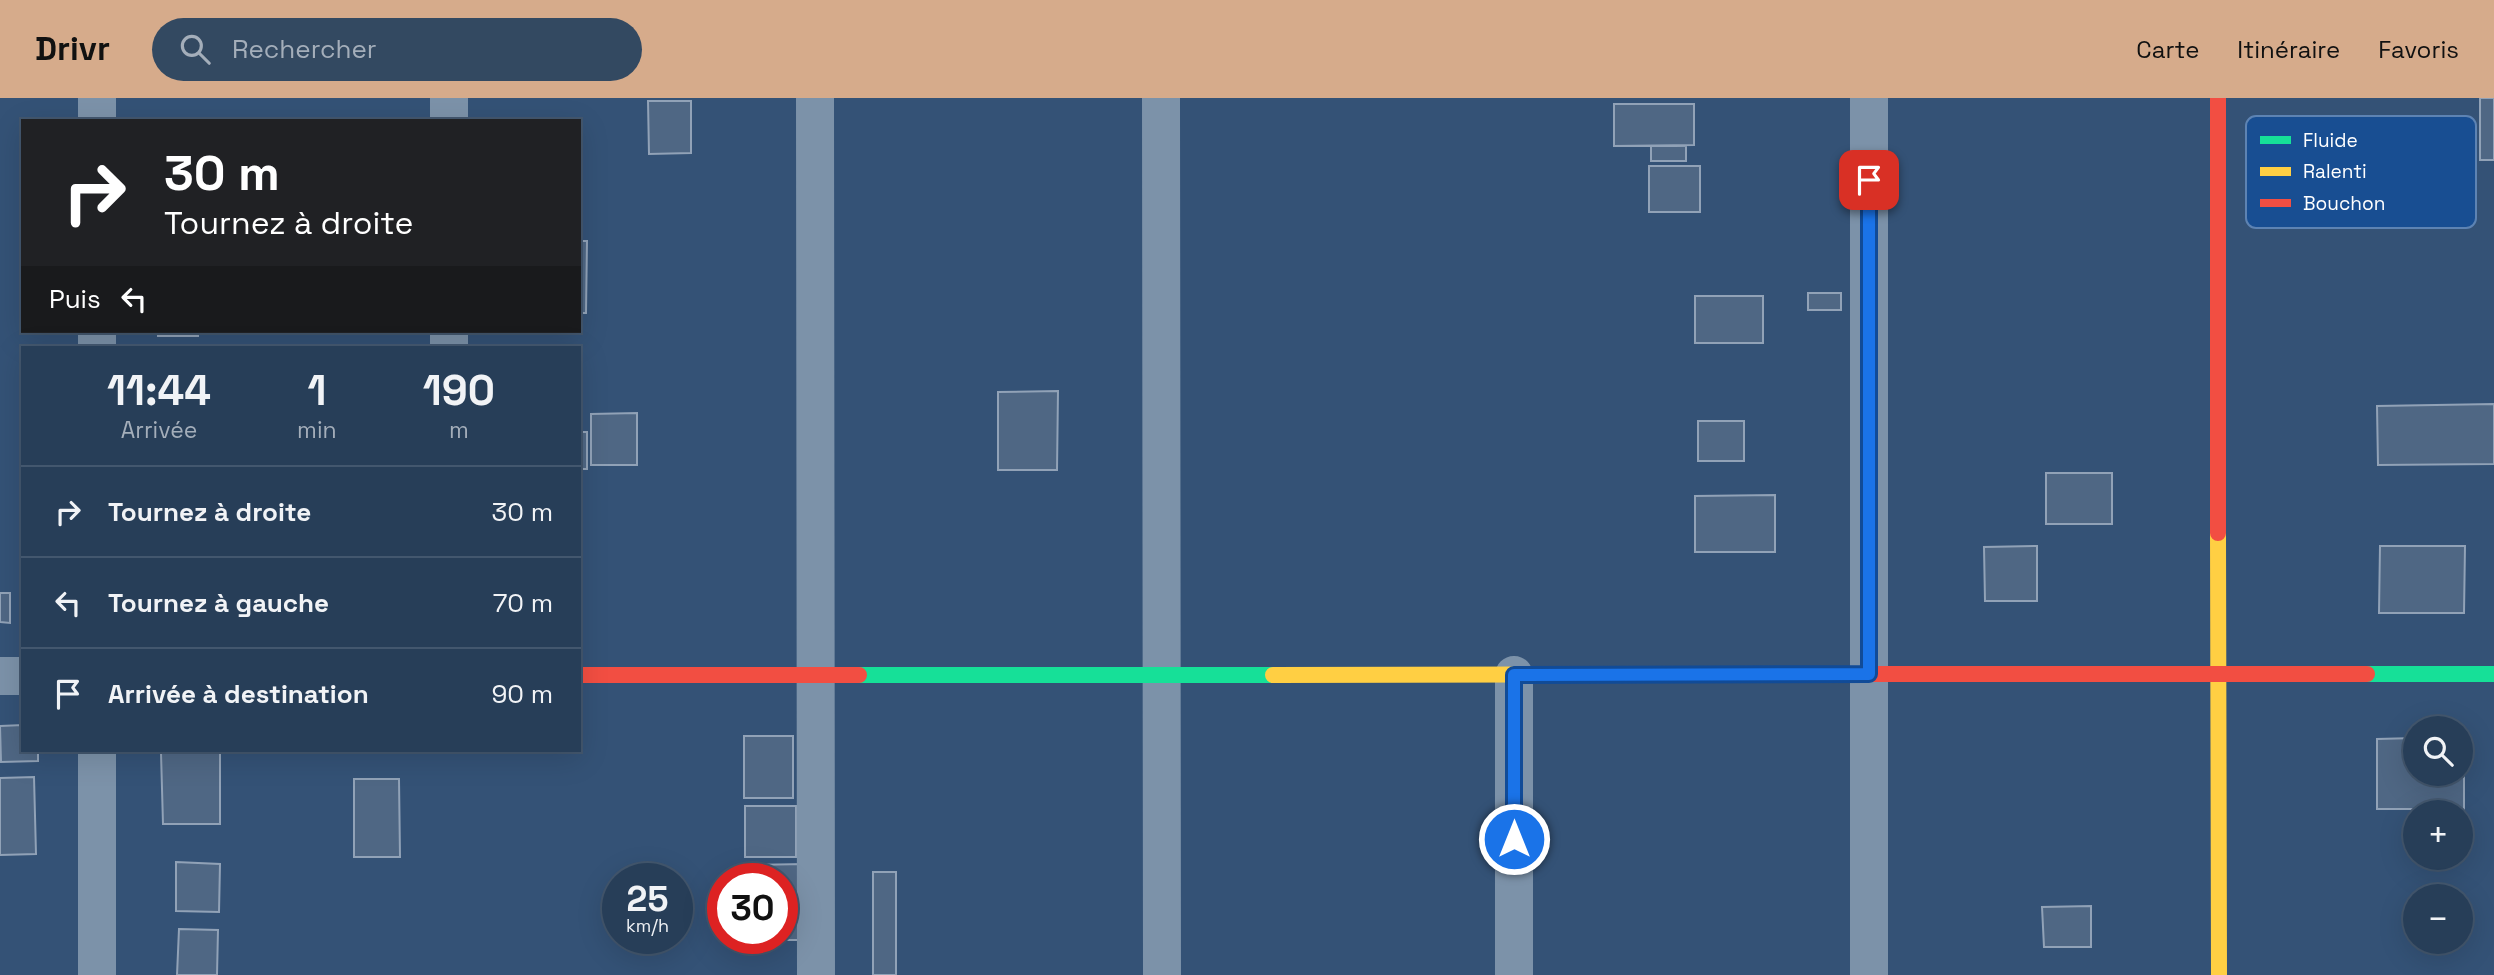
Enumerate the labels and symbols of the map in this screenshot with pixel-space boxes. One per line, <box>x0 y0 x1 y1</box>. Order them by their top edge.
legend <box>2246 116 2476 228</box>
text: Fluide <box>2303 128 2358 153</box>
pin <box>1839 150 1899 210</box>
text: Ralenti <box>2303 159 2367 184</box>
text: Bouchon <box>2303 191 2385 216</box>
position arrow <box>1477 802 1551 876</box>
speed limit sign: 30 <box>707 863 798 954</box>

